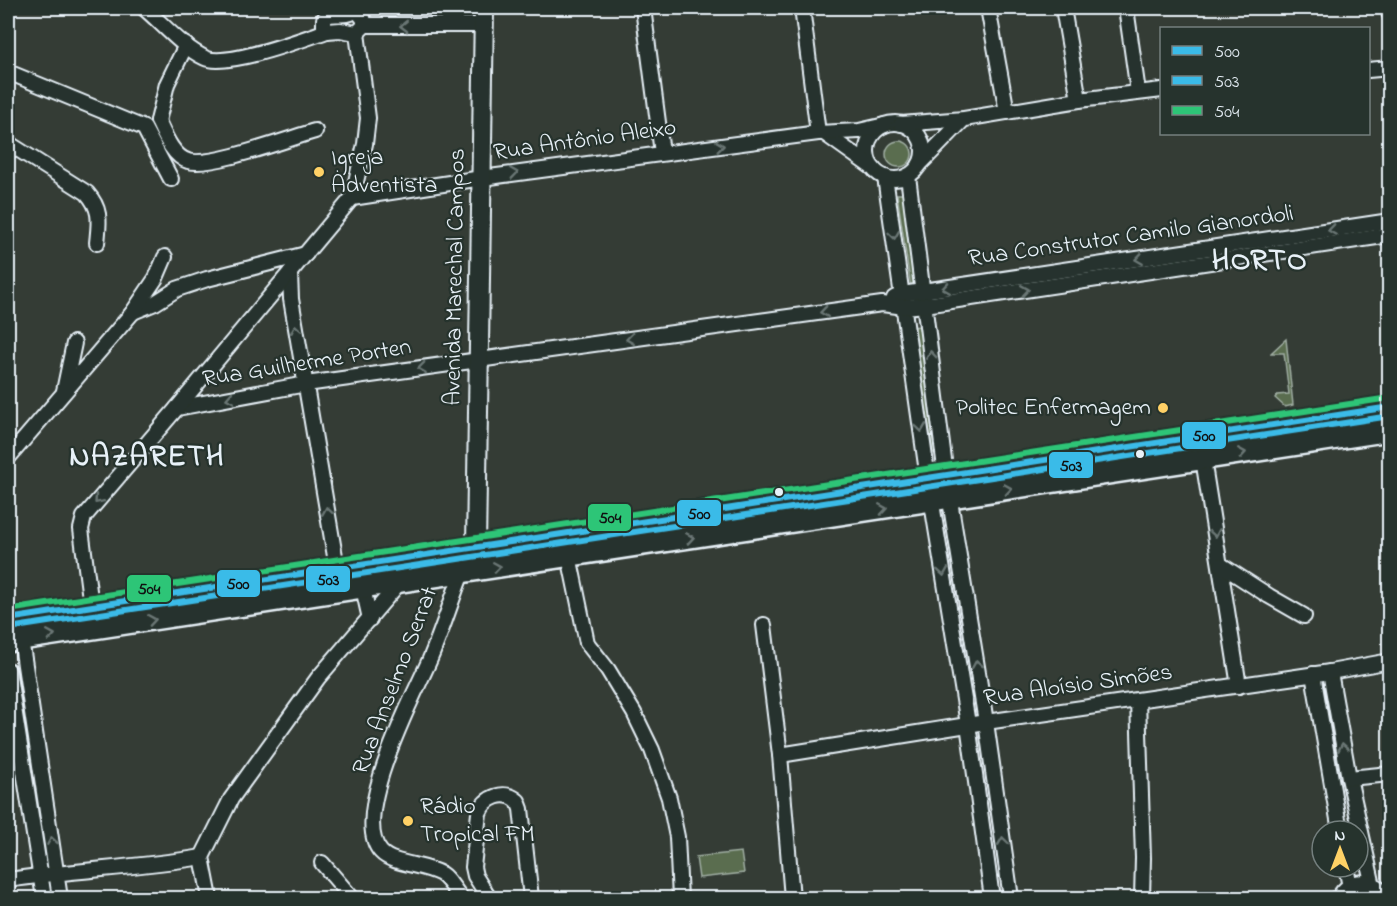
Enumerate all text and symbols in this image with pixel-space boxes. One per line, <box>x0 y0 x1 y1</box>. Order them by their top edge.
one-way arrow <box>400 20 409 32</box>
legend <box>1160 27 1370 135</box>
text: 500 <box>1214 40 1240 66</box>
text: 503 <box>1214 70 1240 96</box>
text: 504 <box>1214 100 1240 126</box>
street label: Rua Antônio Aleixo <box>491 111 679 171</box>
one-way arrow <box>716 140 725 153</box>
place label: Igreja Adventista <box>331 141 437 204</box>
street label: Avenida Marechal Campos <box>436 148 476 406</box>
marker: Igreja Adventista <box>312 165 326 179</box>
one-way arrow <box>509 168 519 180</box>
street label: Rua Construtor Camilo Gianordoli <box>966 197 1296 277</box>
one-way arrow <box>1327 224 1336 236</box>
one-way arrow <box>887 231 899 240</box>
district label: HORTO <box>1212 240 1308 284</box>
one-way arrow <box>1134 252 1143 264</box>
one-way arrow <box>941 281 951 293</box>
one-way arrow <box>1020 284 1029 296</box>
one-way arrow <box>819 306 828 318</box>
one-way arrow <box>290 324 303 334</box>
street label: Rua Guilherme Porten <box>200 330 414 398</box>
one-way arrow <box>626 332 635 344</box>
one-way arrow <box>926 351 938 360</box>
one-way arrow <box>417 361 427 373</box>
one-way arrow <box>225 391 235 404</box>
place label: Politec Enfermagem <box>955 391 1151 426</box>
marker: Politec Enfermagem <box>1156 401 1170 415</box>
line badge: 500 <box>1181 421 1227 450</box>
one-way arrow <box>915 424 927 433</box>
text: 500 <box>1193 425 1216 449</box>
district label: NAZARETH <box>69 436 225 480</box>
one-way arrow <box>1237 447 1247 460</box>
unlabelled marker <box>1134 448 1146 460</box>
line badge: 503 <box>1048 451 1094 479</box>
text: 503 <box>1060 455 1083 479</box>
one-way arrow <box>1003 484 1012 496</box>
unlabelled marker <box>773 486 785 498</box>
one-way arrow <box>94 494 105 504</box>
line badge: 500 <box>676 499 722 527</box>
line badge: 504 <box>587 503 632 532</box>
text: 500 <box>688 503 711 527</box>
one-way arrow <box>878 503 887 515</box>
one-way arrow <box>321 506 333 516</box>
text: 504 <box>599 507 622 531</box>
one-way arrow <box>1209 528 1221 537</box>
one-way arrow <box>685 532 695 545</box>
one-way arrow <box>493 562 502 574</box>
line badge: 503 <box>305 565 351 593</box>
one-way arrow <box>937 567 949 576</box>
line badge: 500 <box>216 569 261 598</box>
text: 503 <box>317 569 340 593</box>
text: 500 <box>227 573 250 597</box>
line badge: 504 <box>126 574 172 603</box>
text: 504 <box>138 578 161 602</box>
street label: Rua Anselmo Serrat <box>344 582 448 780</box>
one-way arrow <box>148 614 157 626</box>
one-way arrow <box>46 629 56 641</box>
street label: Rua Aloísio Simões <box>981 655 1175 717</box>
one-way arrow <box>971 659 983 668</box>
one-way arrow <box>1337 742 1350 752</box>
place label: Rádio Tropical FM <box>420 790 535 853</box>
marker: Rádio Tropical FM <box>401 814 415 828</box>
north arrow <box>1310 819 1370 879</box>
text: N <box>1335 824 1346 848</box>
one-way arrow <box>46 836 58 845</box>
one-way arrow <box>998 836 1010 845</box>

